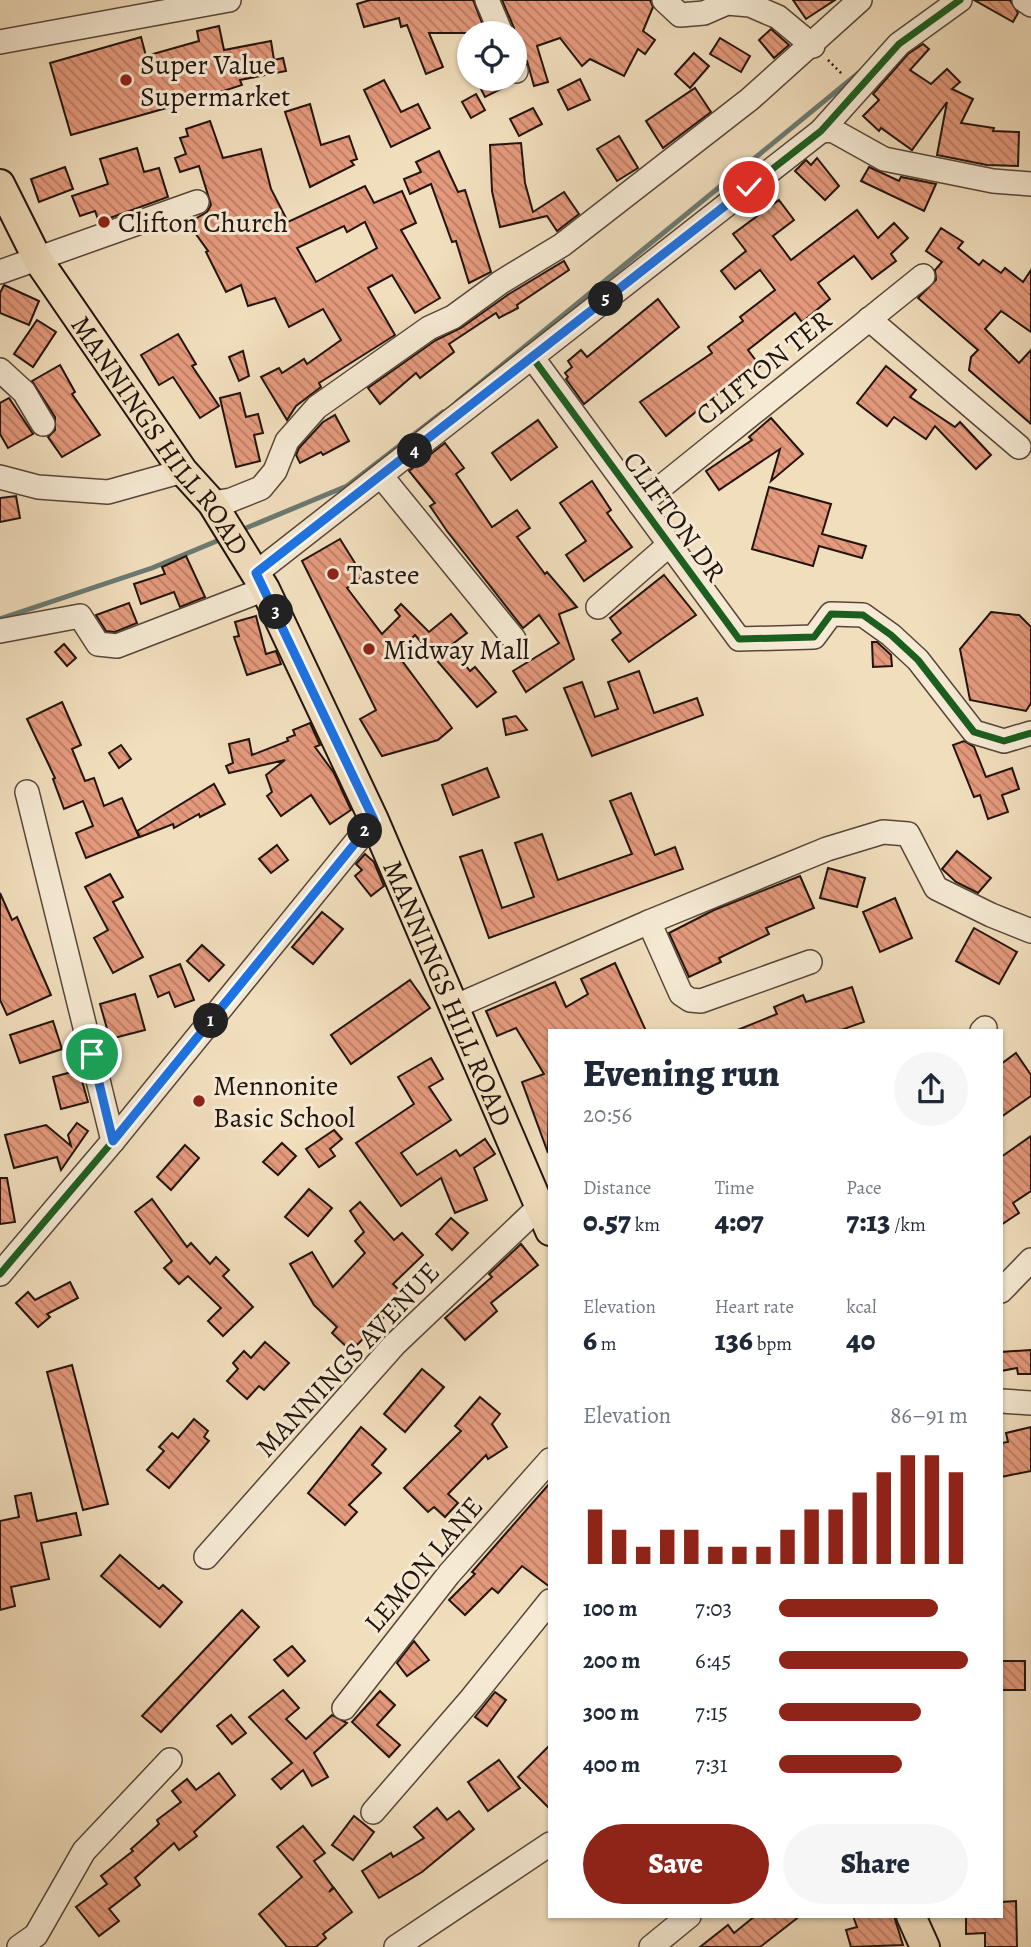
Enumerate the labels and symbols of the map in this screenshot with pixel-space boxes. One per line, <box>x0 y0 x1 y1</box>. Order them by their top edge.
place label: Super Value Supermarket <box>140 46 290 116</box>
marker: Super Value Supermarket <box>118 72 134 88</box>
pin <box>719 157 779 217</box>
place label: Clifton Church <box>118 204 288 242</box>
marker: Clifton Church <box>96 214 112 230</box>
pin: 5 <box>588 282 624 316</box>
street label: CLIFTON TER <box>688 301 840 434</box>
street label: MANNINGS HILL ROAD <box>62 308 258 563</box>
pin: 4 <box>398 434 432 468</box>
street label: CLIFTON DR <box>614 444 734 589</box>
place label: Tastee <box>347 556 420 594</box>
marker: Tastee <box>325 566 341 582</box>
pin: 3 <box>258 594 294 630</box>
place label: Midway Mall <box>383 631 530 669</box>
marker: Midway Mall <box>361 641 377 657</box>
pin: 2 <box>348 814 382 848</box>
street label: MANNINGS HILL ROAD <box>373 854 521 1133</box>
pin: 1 <box>194 1004 228 1038</box>
pin <box>62 1024 122 1084</box>
place label: Mennonite Basic School <box>213 1067 355 1137</box>
marker: Mennonite Basic School <box>191 1093 207 1109</box>
street label: MANNINGS AVENUE <box>247 1254 448 1466</box>
street label: LEMON LANE <box>356 1489 492 1641</box>

